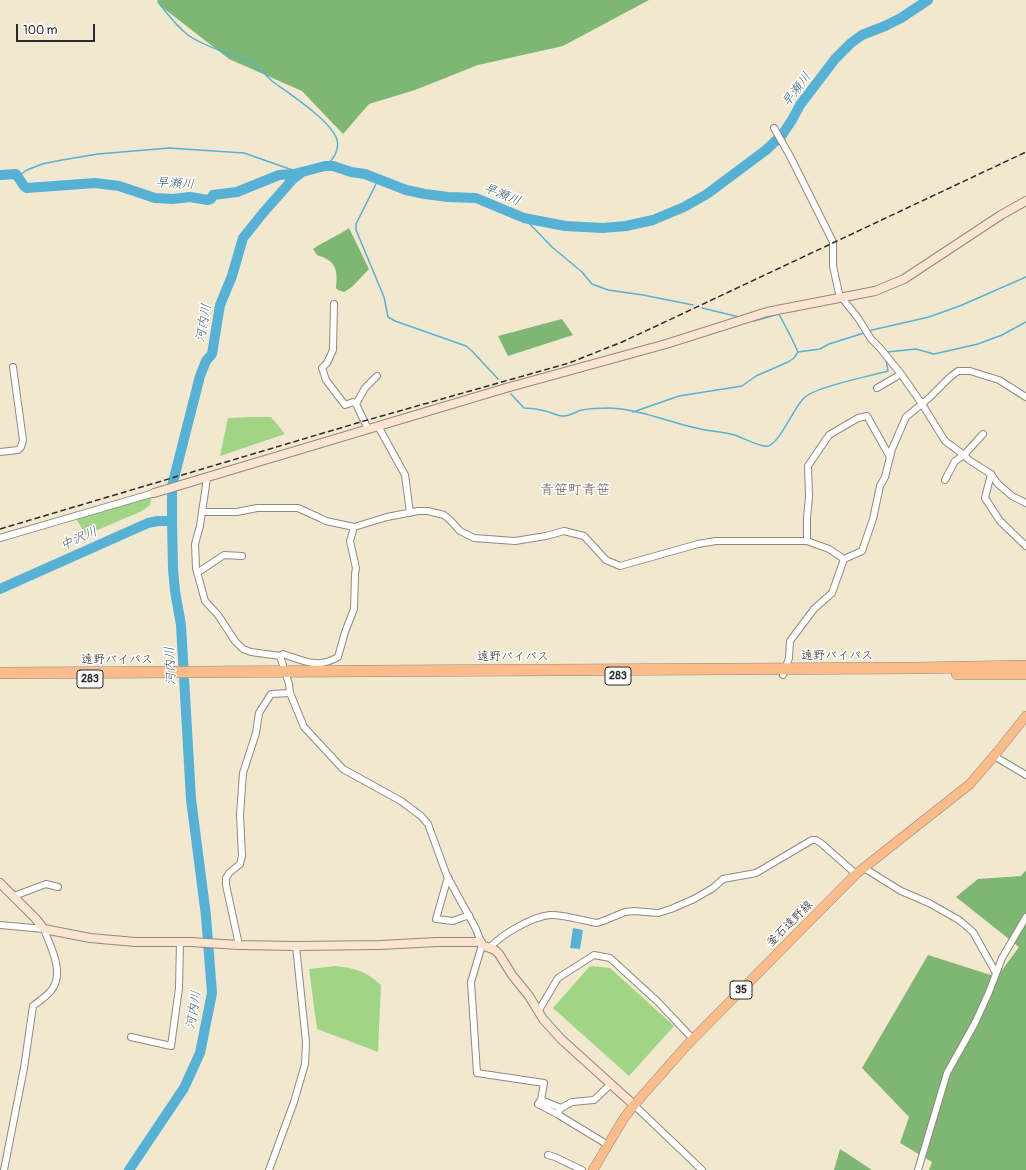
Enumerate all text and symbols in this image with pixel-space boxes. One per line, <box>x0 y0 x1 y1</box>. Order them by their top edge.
scale bar <box>18 16 97 42</box>
text: 100 m <box>23 23 57 38</box>
water label: 早瀬川 <box>779 70 815 110</box>
water label: 早瀬川 <box>155 175 195 193</box>
water label: 早瀬川 <box>481 180 523 210</box>
water label: 河内川 <box>193 302 215 344</box>
district label: 青笹町青笹 <box>540 482 610 498</box>
water label: 中沢川 <box>58 524 100 554</box>
water label: 河内川 <box>162 646 180 686</box>
street label: 遠野バイパス <box>801 649 873 663</box>
street label: 遠野バイパス <box>477 650 549 664</box>
street label: 遠野バイパス <box>81 653 153 667</box>
road number: 283 <box>605 667 631 685</box>
road number: 283 <box>77 670 103 688</box>
street label: 釜石遠野線 <box>764 898 816 950</box>
road number: 35 <box>730 981 752 999</box>
water label: 河内川 <box>183 990 205 1030</box>

